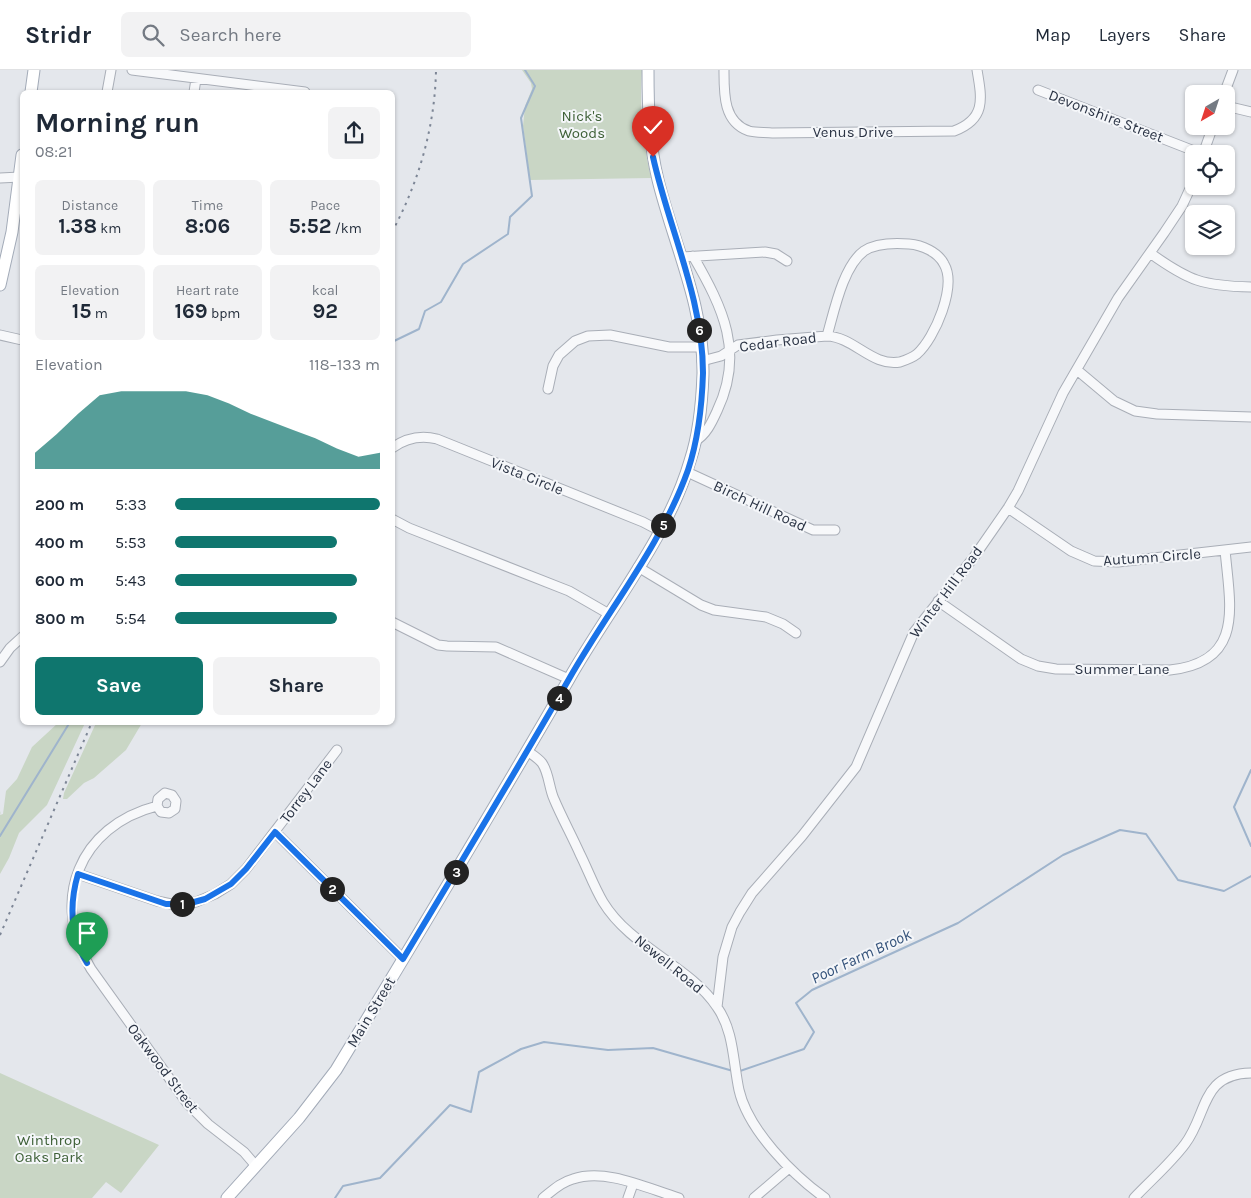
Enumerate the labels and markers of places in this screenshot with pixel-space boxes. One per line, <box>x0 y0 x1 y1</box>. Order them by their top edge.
pin <box>632 106 674 157</box>
pin: 6 <box>686 318 712 342</box>
pin: 5 <box>650 512 676 538</box>
pin: 4 <box>546 686 572 710</box>
pin: 3 <box>444 860 468 884</box>
pin: 2 <box>320 876 344 902</box>
pin: 1 <box>170 892 194 916</box>
pin <box>66 912 108 963</box>

